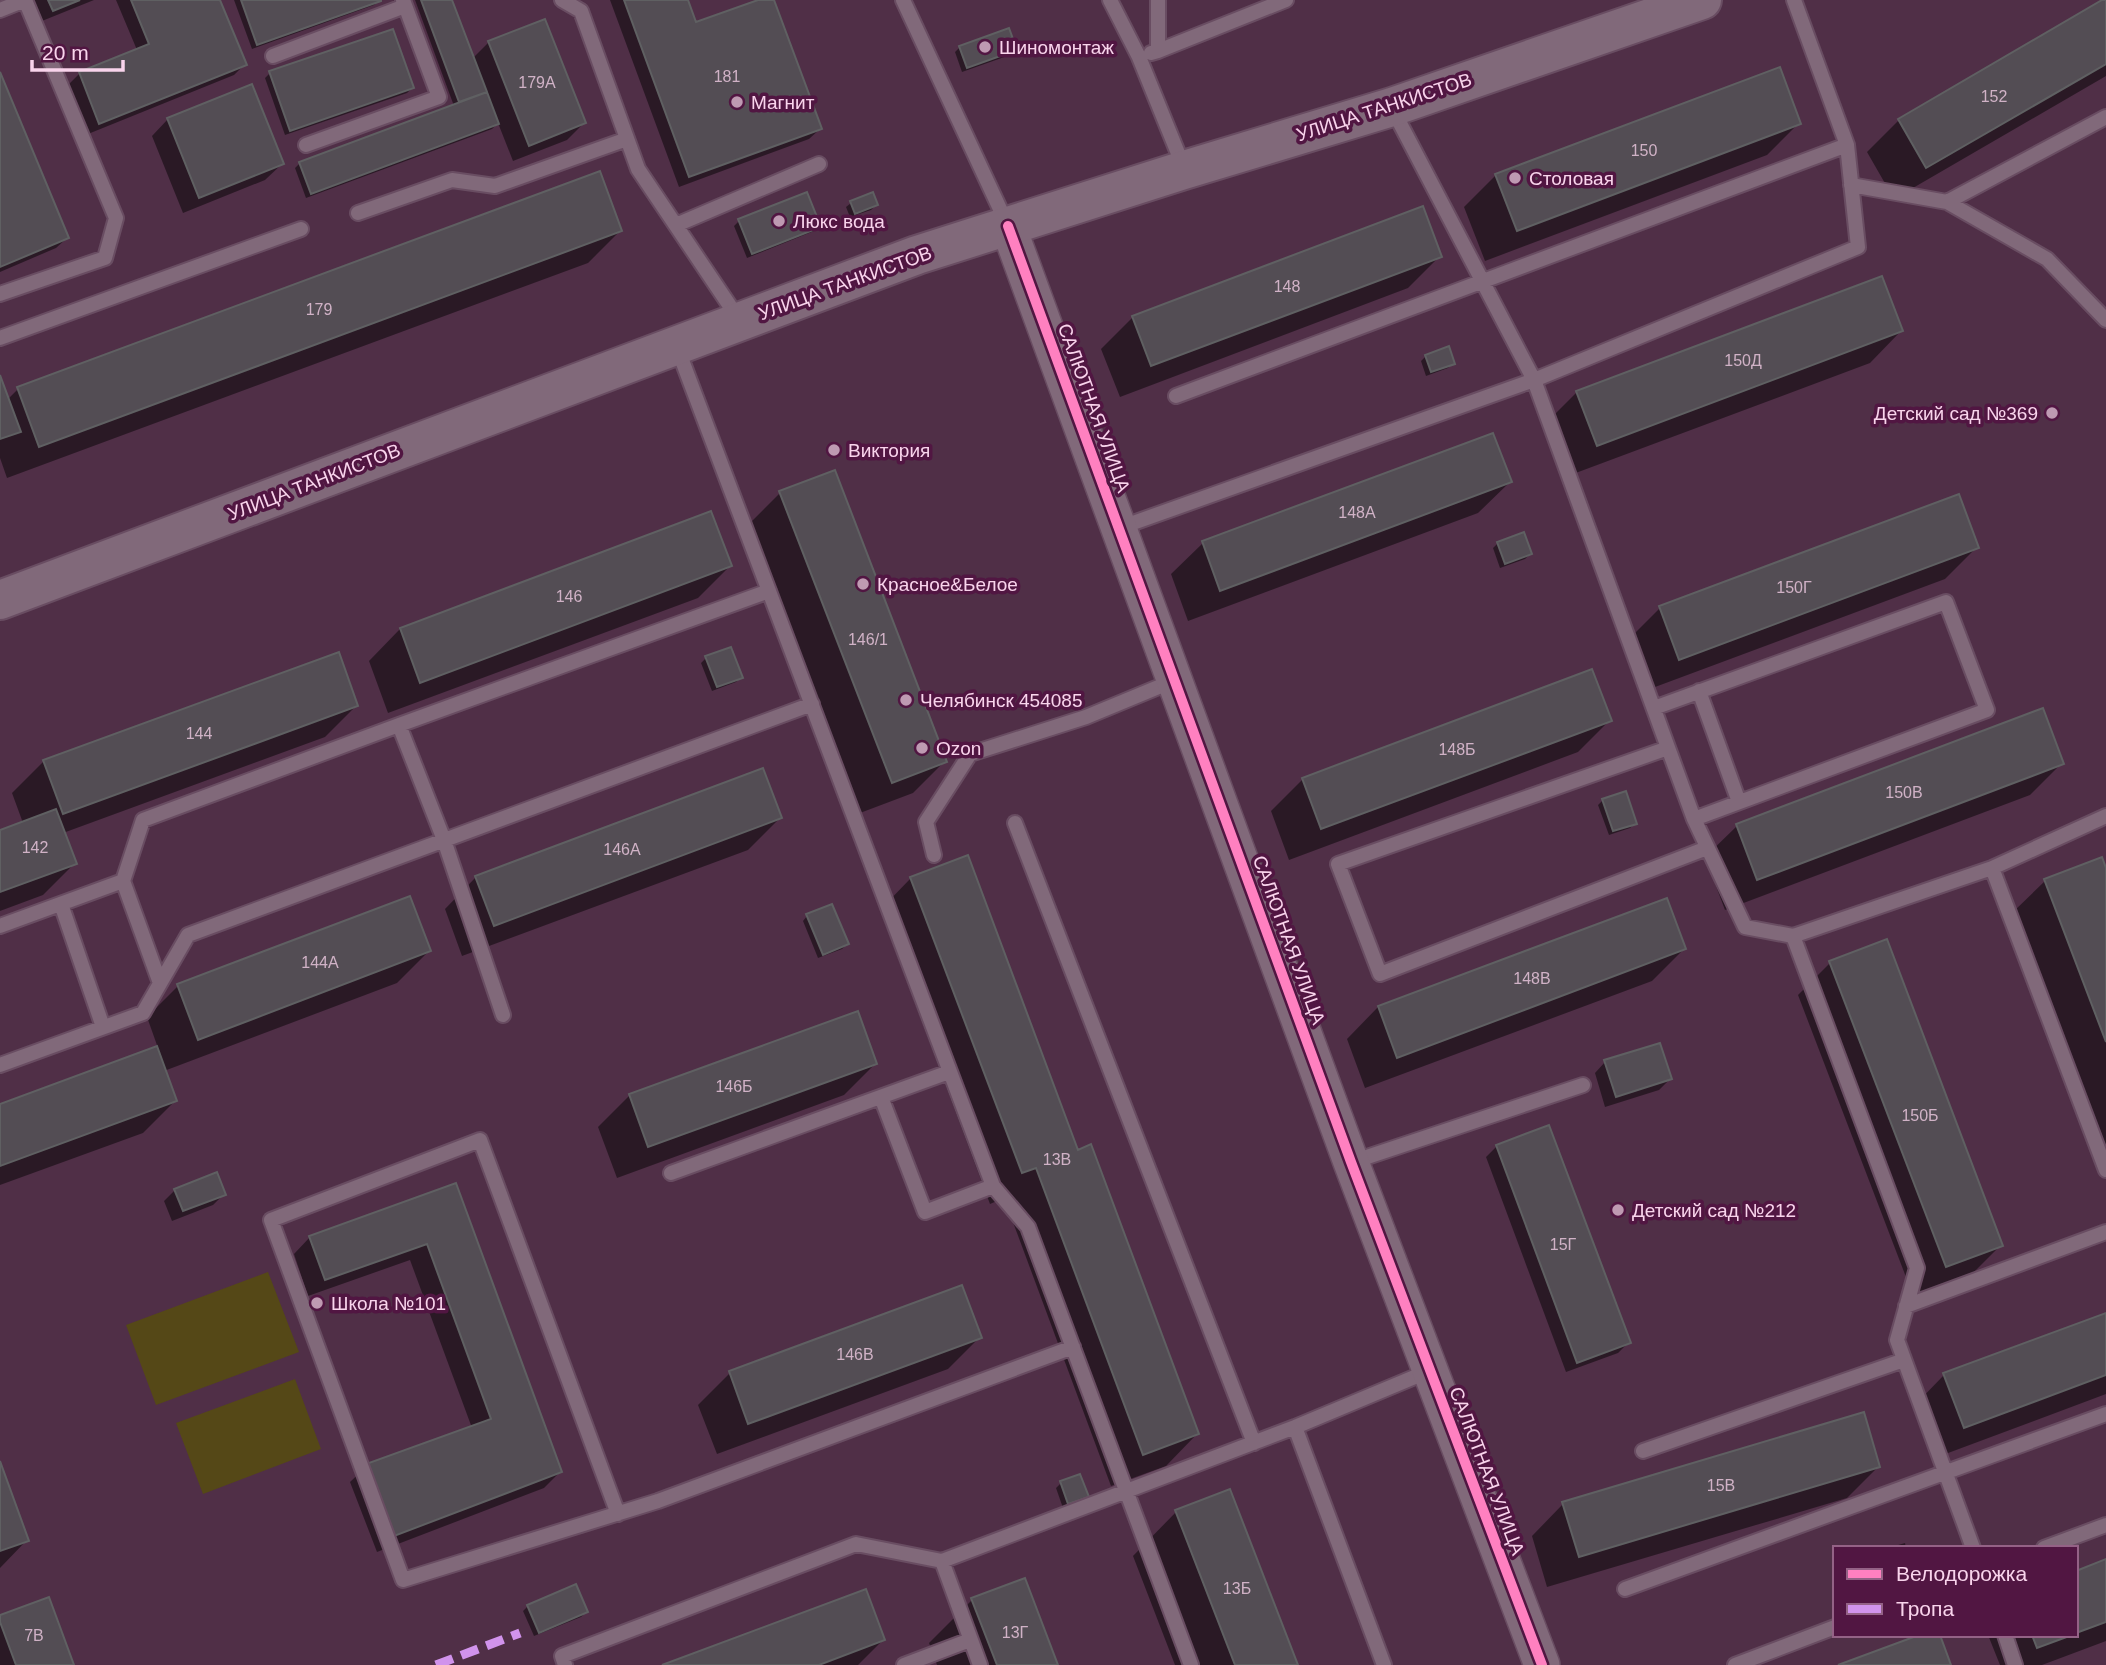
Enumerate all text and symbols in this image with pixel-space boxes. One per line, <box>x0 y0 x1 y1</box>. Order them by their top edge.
scale bar <box>32 28 122 72</box>
place label: Шиномонтаж <box>999 37 1114 58</box>
marker: Шиномонтаж <box>977 39 993 55</box>
text: 20 m <box>42 41 89 64</box>
house number: 181 <box>714 68 740 85</box>
street label: УЛИЦА ТАНКИСТОВ <box>1294 69 1474 145</box>
house number: 179А <box>518 74 556 91</box>
house number: 152 <box>1981 88 2007 105</box>
place label: Магнит <box>751 92 815 113</box>
marker: Магнит <box>729 94 745 110</box>
house number: 150 <box>1631 142 1657 159</box>
place label: Столовая <box>1529 168 1614 189</box>
marker: Столовая <box>1507 170 1523 186</box>
place label: Люкс вода <box>793 211 885 232</box>
marker: Люкс вода <box>771 213 787 229</box>
street label: УЛИЦА ТАНКИСТОВ <box>755 242 935 324</box>
house number: 148 <box>1274 278 1300 295</box>
house number: 179 <box>306 301 332 318</box>
street label: САЛЮТНАЯ УЛИЦА <box>1054 321 1134 496</box>
house number: 150Д <box>1724 352 1762 369</box>
place label: Детский сад №369 <box>1874 403 2038 424</box>
marker: Детский сад №369 <box>2044 405 2060 421</box>
street label: УЛИЦА ТАНКИСТОВ <box>225 439 403 525</box>
place label: Виктория <box>848 440 930 461</box>
marker: Виктория <box>826 442 842 458</box>
house number: 148А <box>1338 504 1376 521</box>
place label: Красное&Белое <box>877 574 1018 595</box>
marker: Красное&Белое <box>855 576 871 592</box>
house number: 150Г <box>1776 579 1812 596</box>
house number: 146 <box>556 588 582 605</box>
house number: 146/1 <box>848 631 888 648</box>
place label: Челябинск 454085 <box>920 690 1082 711</box>
marker: Челябинск 454085 <box>898 692 914 708</box>
house number: 144 <box>186 725 212 742</box>
place label: Ozon <box>936 738 981 759</box>
marker: Ozon <box>914 740 930 756</box>
house number: 148Б <box>1438 741 1476 758</box>
house number: 150В <box>1885 784 1923 801</box>
house number: 142 <box>22 839 48 856</box>
house number: 146А <box>603 841 641 858</box>
street label: САЛЮТНАЯ УЛИЦА <box>1249 853 1329 1028</box>
house number: 144А <box>301 954 339 971</box>
house number: 148В <box>1513 970 1551 987</box>
house number: 146Б <box>715 1078 753 1095</box>
house number: 150Б <box>1901 1107 1939 1124</box>
house number: 13В <box>1043 1151 1071 1168</box>
place label: Детский сад №212 <box>1632 1200 1796 1221</box>
marker: Детский сад №212 <box>1610 1202 1626 1218</box>
house number: 15Г <box>1550 1236 1577 1253</box>
place label: Школа №101 <box>331 1293 446 1314</box>
marker: Школа №101 <box>309 1295 325 1311</box>
house number: 146В <box>836 1346 874 1363</box>
street label: САЛЮТНАЯ УЛИЦА <box>1445 1384 1529 1558</box>
house number: 15В <box>1707 1477 1735 1494</box>
legend <box>1833 1546 2078 1637</box>
text: Велодорожка <box>1896 1562 2027 1585</box>
house number: 13Б <box>1223 1580 1251 1597</box>
text: Тропа <box>1896 1597 1954 1620</box>
house number: 13Г <box>1002 1624 1029 1641</box>
house number: 7В <box>24 1627 44 1644</box>

